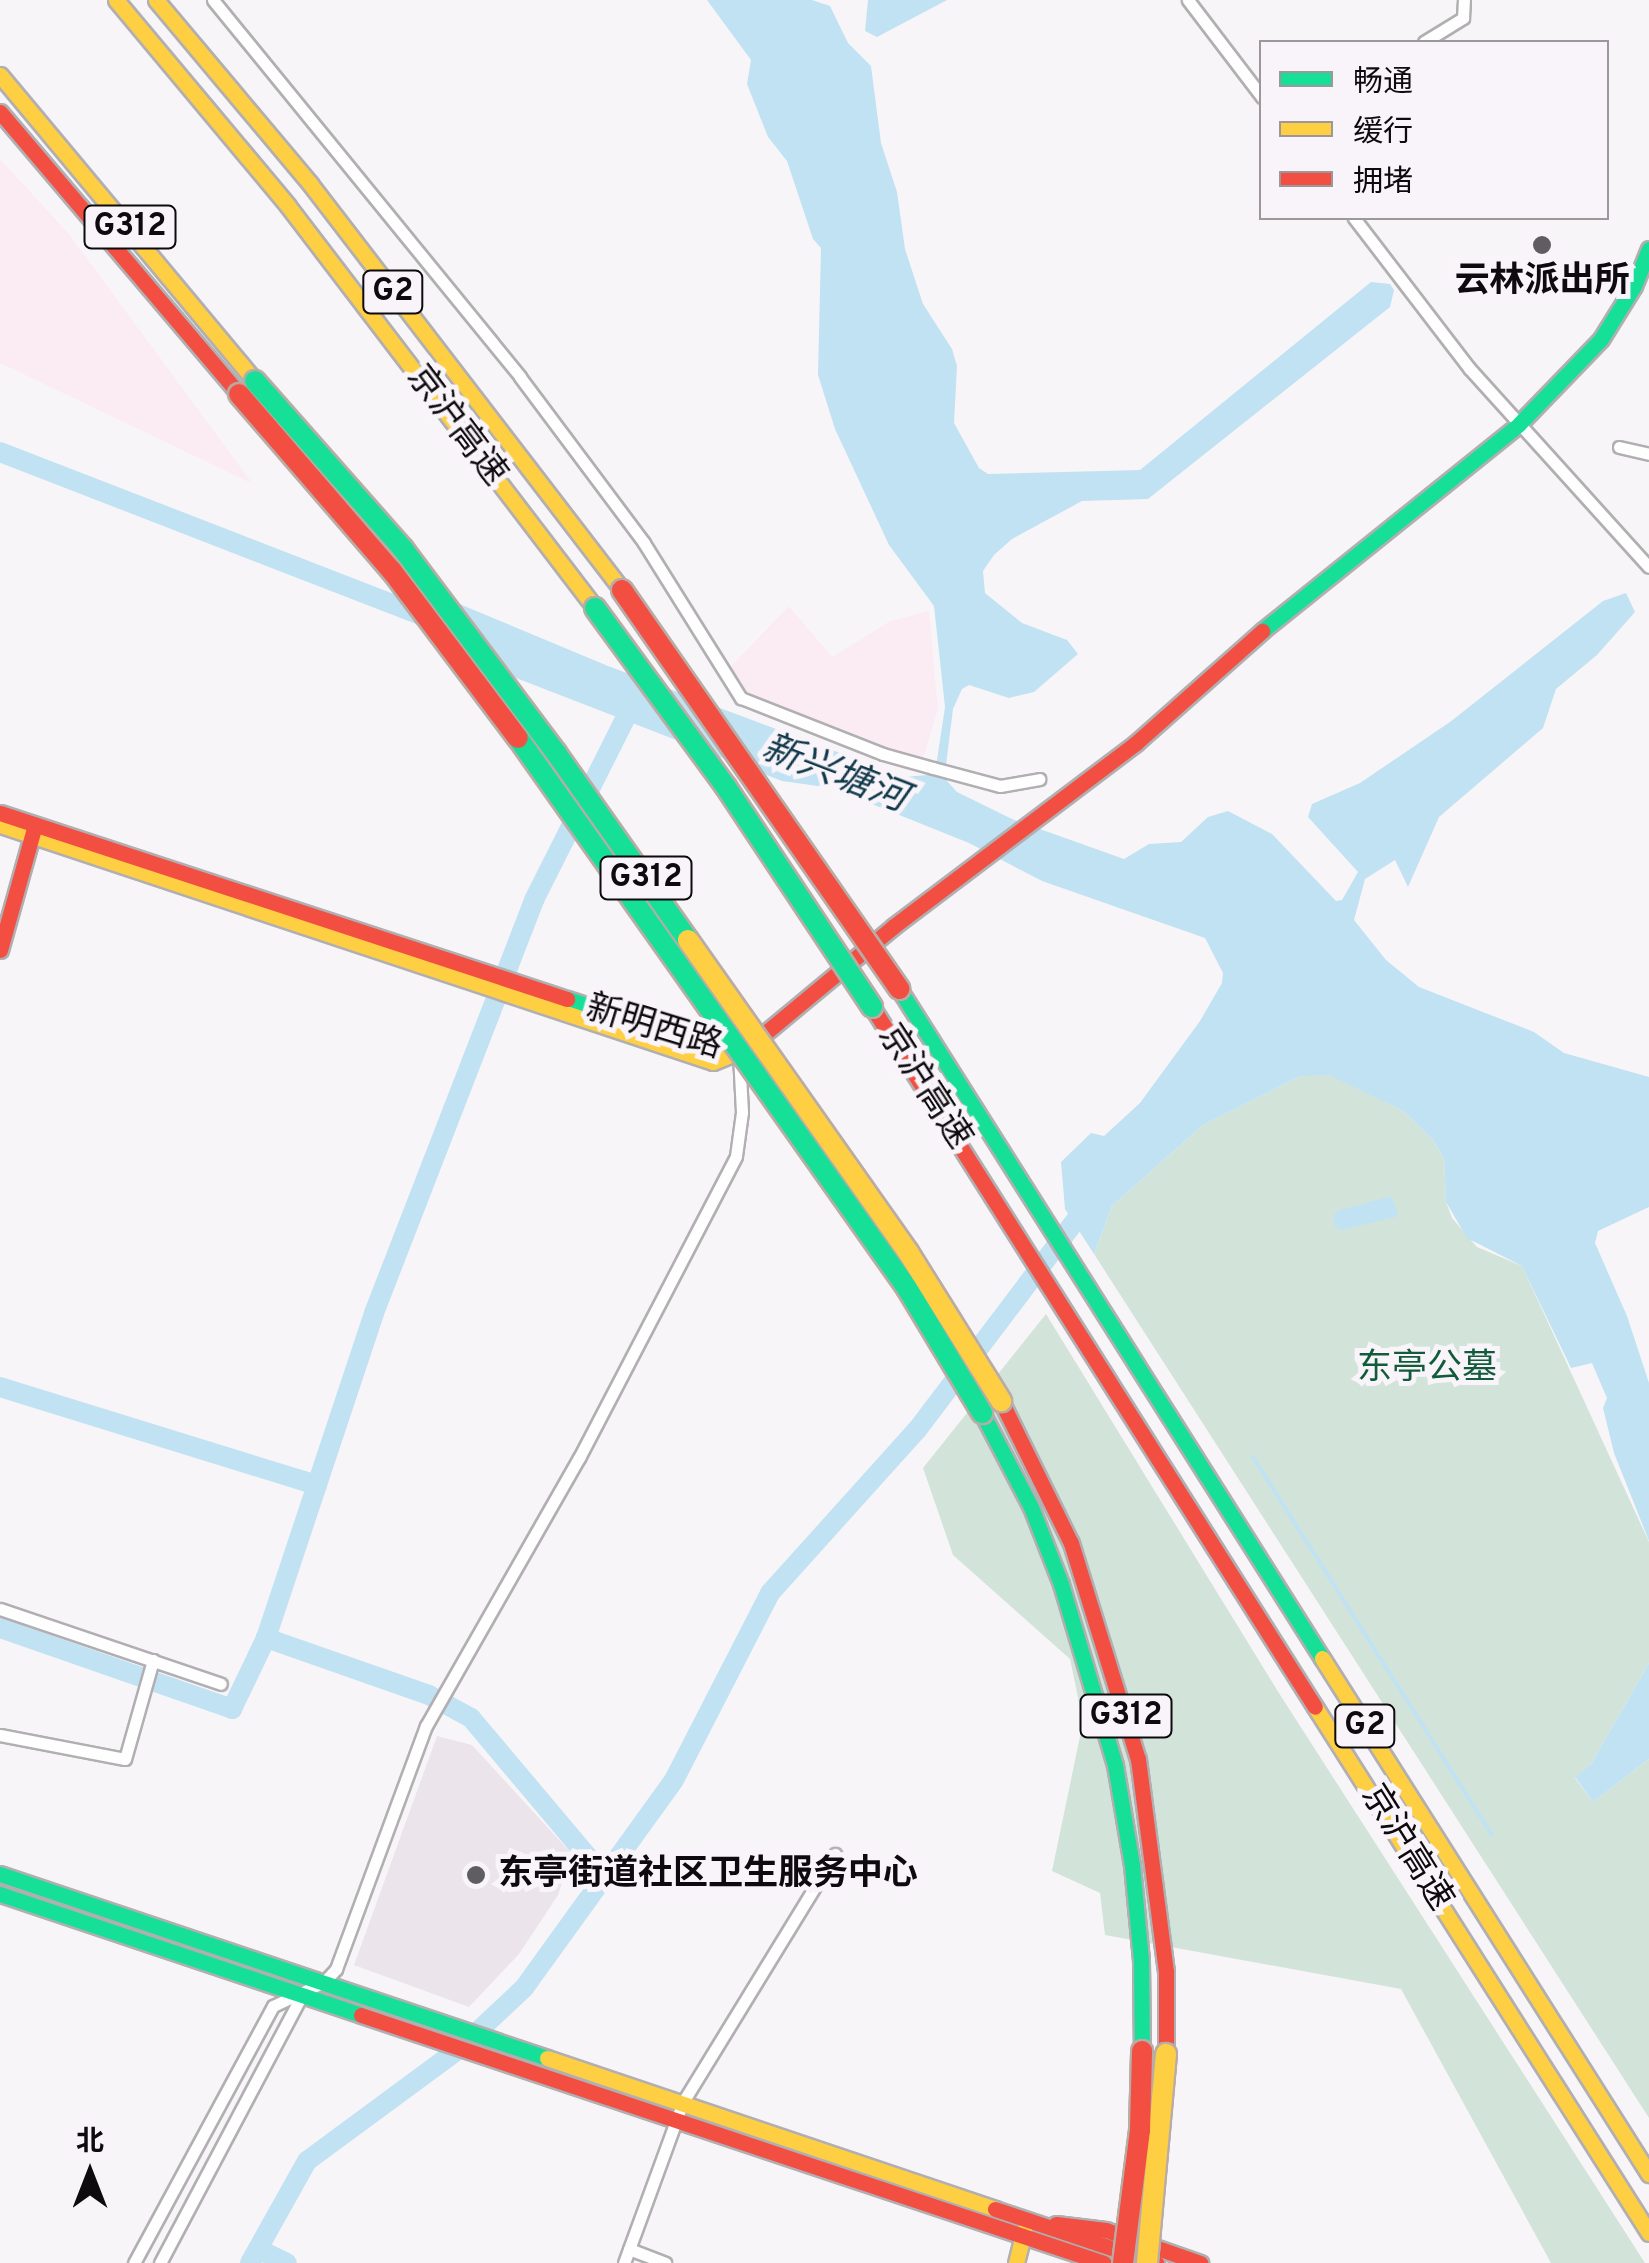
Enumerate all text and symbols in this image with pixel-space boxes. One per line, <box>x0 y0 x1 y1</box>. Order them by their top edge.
legend <box>1259 40 1609 220</box>
text: 畅通 <box>1353 65 1413 102</box>
text: 缓行 <box>1353 115 1413 152</box>
text: 拥堵 <box>1353 165 1413 202</box>
road number: G312 <box>82 200 178 254</box>
marker: 云林派出所 <box>1531 234 1553 256</box>
place label: 云林派出所 <box>1455 261 1629 303</box>
road number: G2 <box>360 265 426 319</box>
street label: 京沪高速 <box>397 357 515 495</box>
water label: 新兴塘河 <box>755 726 913 824</box>
road number: G312 <box>598 851 694 905</box>
street label: 新明西路 <box>581 987 727 1069</box>
street label: 京沪高速 <box>868 1017 980 1157</box>
park label: 东亭公墓 <box>1357 1348 1497 1390</box>
road number: G312 <box>1078 1689 1174 1743</box>
road number: G2 <box>1332 1699 1398 1753</box>
street label: 京沪高速 <box>1351 1778 1461 1918</box>
place label: 东亭街道社区卫生服务中心 <box>498 1854 918 1896</box>
marker: 东亭街道社区卫生服务中心 <box>463 1862 489 1888</box>
north arrow <box>40 2123 140 2223</box>
text: 北 <box>76 2125 104 2161</box>

